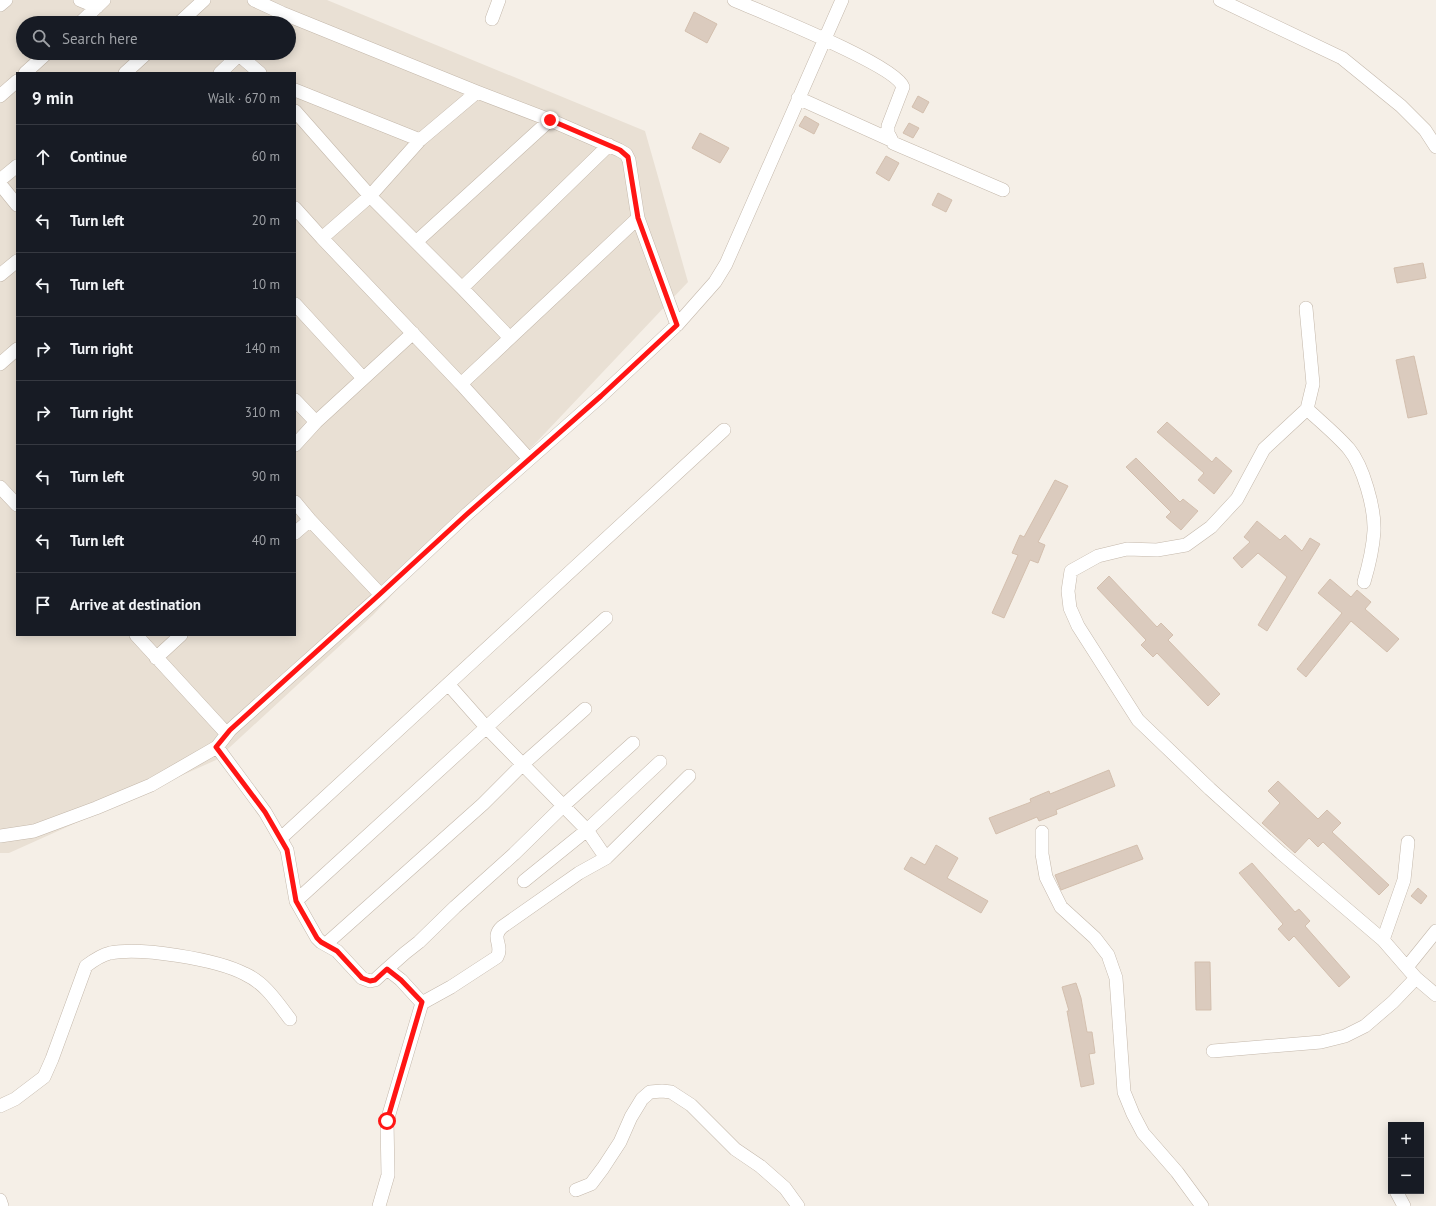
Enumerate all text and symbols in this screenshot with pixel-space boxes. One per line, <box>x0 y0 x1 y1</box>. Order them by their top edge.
search box <box>16 16 296 60</box>
icon: search <box>30 27 52 49</box>
text: Search here <box>62 29 138 48</box>
text: 9 min <box>32 87 73 109</box>
text: Walk · 670 m <box>208 90 280 107</box>
route end <box>541 111 559 129</box>
icon: ahead <box>32 146 54 168</box>
text: Continue <box>70 147 127 166</box>
text: 60 m <box>252 148 280 165</box>
icon: left <box>32 210 54 232</box>
text: Turn left <box>70 211 124 230</box>
text: 20 m <box>252 212 280 229</box>
icon: left <box>32 274 54 296</box>
text: Turn left <box>70 275 124 294</box>
text: 10 m <box>252 276 280 293</box>
icon: right <box>32 338 54 360</box>
text: Turn right <box>70 339 133 358</box>
text: 140 m <box>245 340 280 357</box>
icon: right <box>32 402 54 424</box>
text: Turn right <box>70 403 133 422</box>
text: 310 m <box>245 404 280 421</box>
icon: left <box>32 466 54 488</box>
text: Turn left <box>70 467 124 486</box>
text: 90 m <box>252 468 280 485</box>
icon: left <box>32 530 54 552</box>
text: Turn left <box>70 531 124 550</box>
text: 40 m <box>252 532 280 549</box>
icon: arrive <box>32 594 54 616</box>
text: Arrive at destination <box>70 595 201 614</box>
route start <box>378 1112 396 1130</box>
map controls <box>1388 1122 1424 1194</box>
button: + <box>1388 1122 1424 1158</box>
button: − <box>1388 1158 1424 1194</box>

